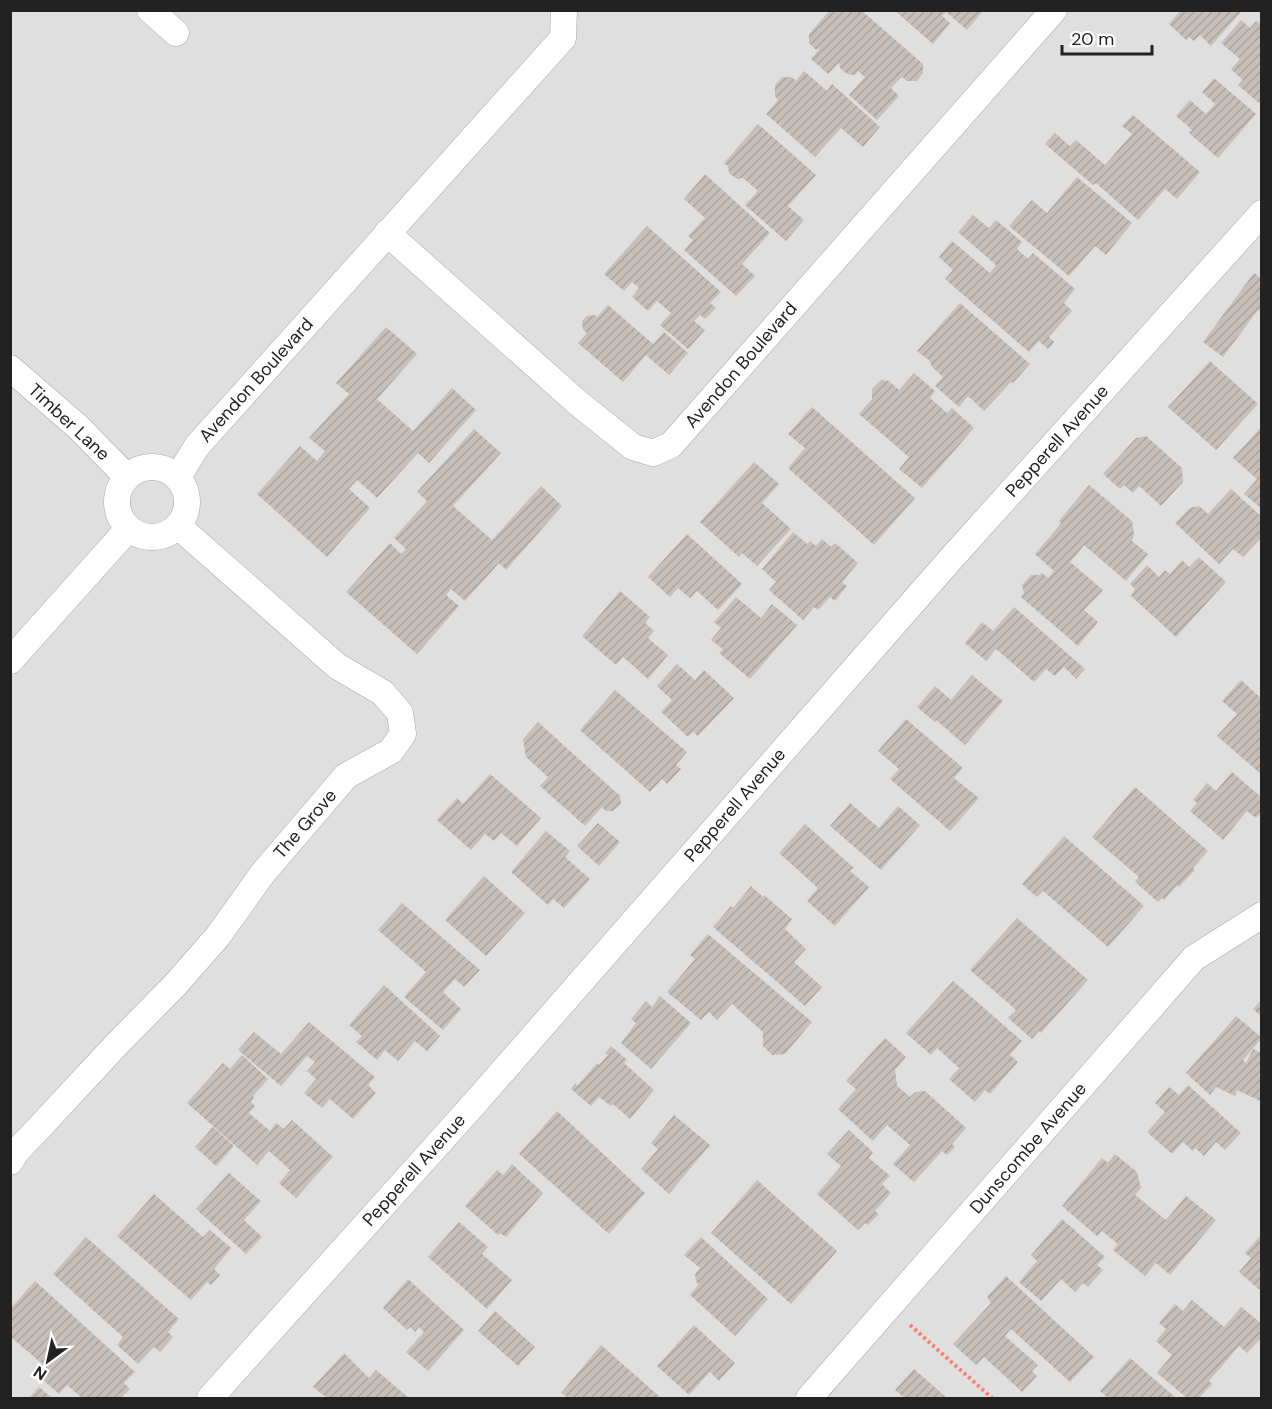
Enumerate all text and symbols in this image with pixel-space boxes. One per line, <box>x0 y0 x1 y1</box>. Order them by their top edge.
scale bar <box>1062 18 1152 56</box>
text: 20 m <box>1071 27 1114 51</box>
street label: Avendon Boulevard <box>680 297 802 433</box>
street label: Avendon Boulevard <box>194 313 318 447</box>
street label: Timber Lane <box>23 378 115 466</box>
street label: Pepperell Avenue <box>1000 380 1114 502</box>
street label: Pepperell Avenue <box>679 743 791 867</box>
street label: The Grove <box>268 784 342 864</box>
street label: Dunscombe Avenue <box>964 1077 1092 1219</box>
street label: Pepperell Avenue <box>357 1109 471 1231</box>
north arrow <box>18 1331 78 1391</box>
text: N <box>29 1361 51 1385</box>

